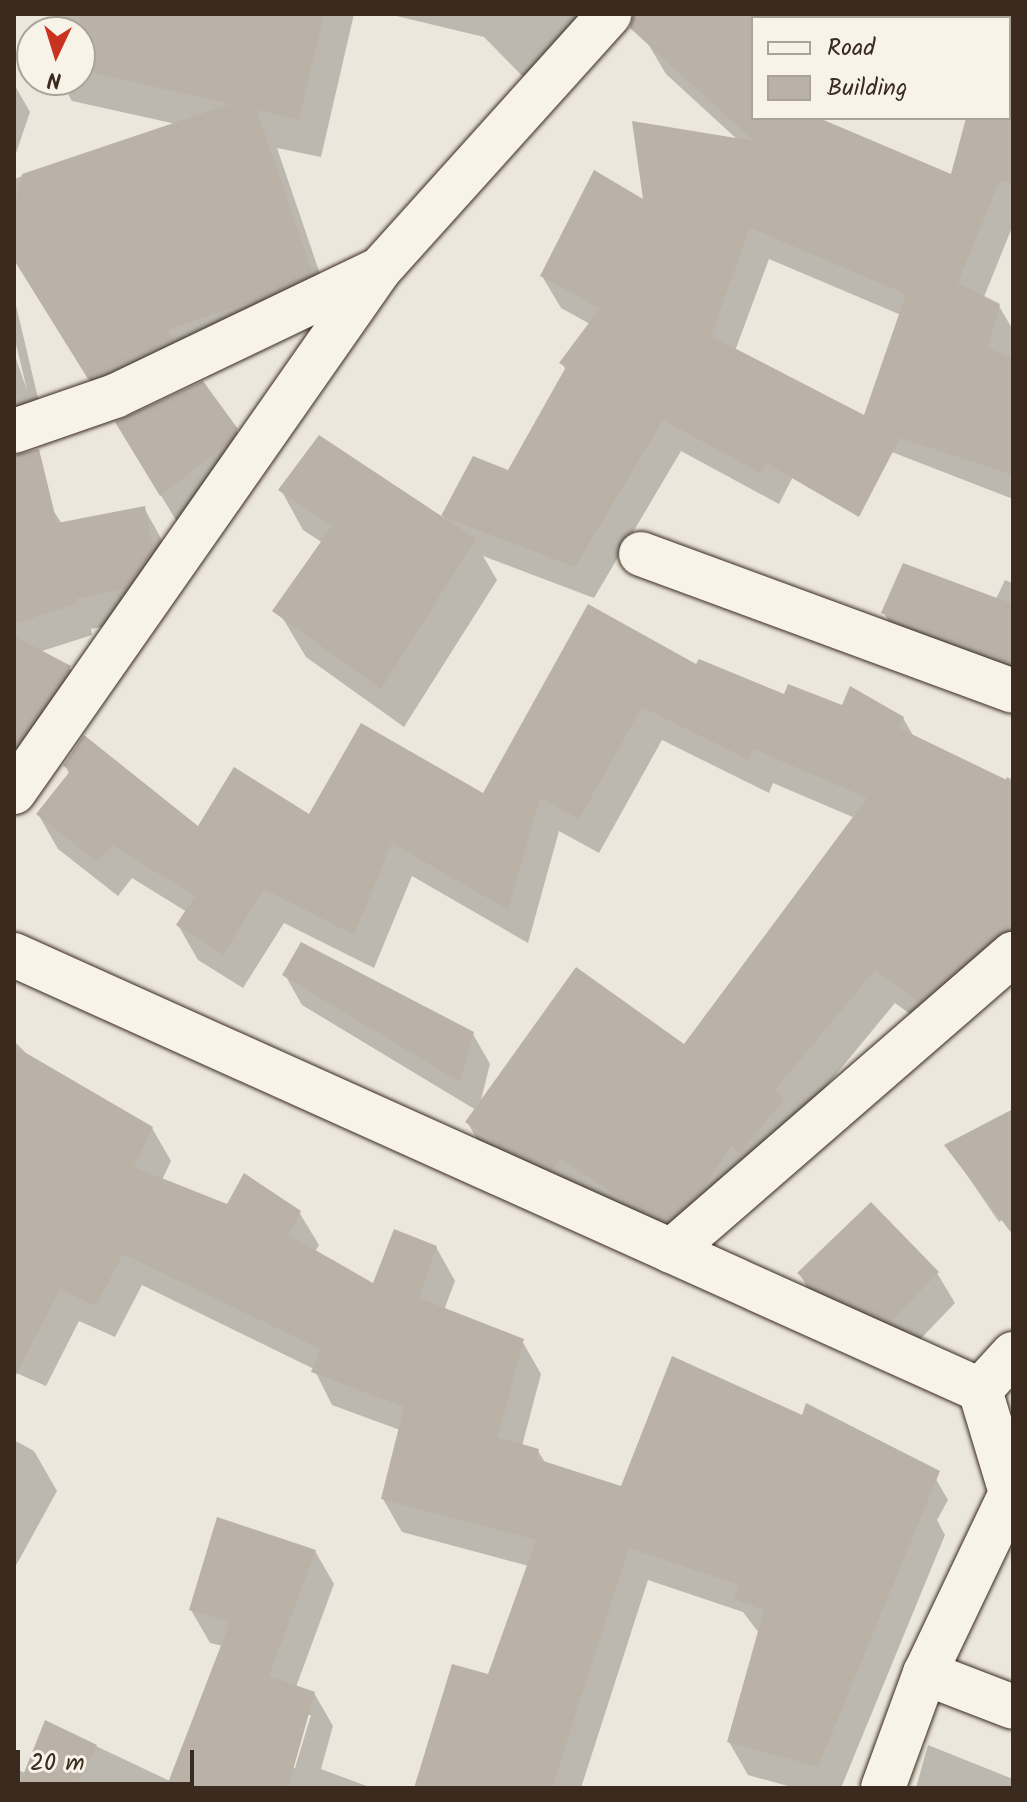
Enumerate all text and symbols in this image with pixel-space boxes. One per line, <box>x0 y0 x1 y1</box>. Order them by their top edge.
north arrow <box>16 16 96 96</box>
legend <box>751 16 1011 120</box>
text: Road <box>827 29 875 68</box>
text: N <box>46 61 63 96</box>
text: Building <box>827 69 907 108</box>
scale bar <box>20 1734 198 1784</box>
text: 20 m <box>30 1744 85 1783</box>

